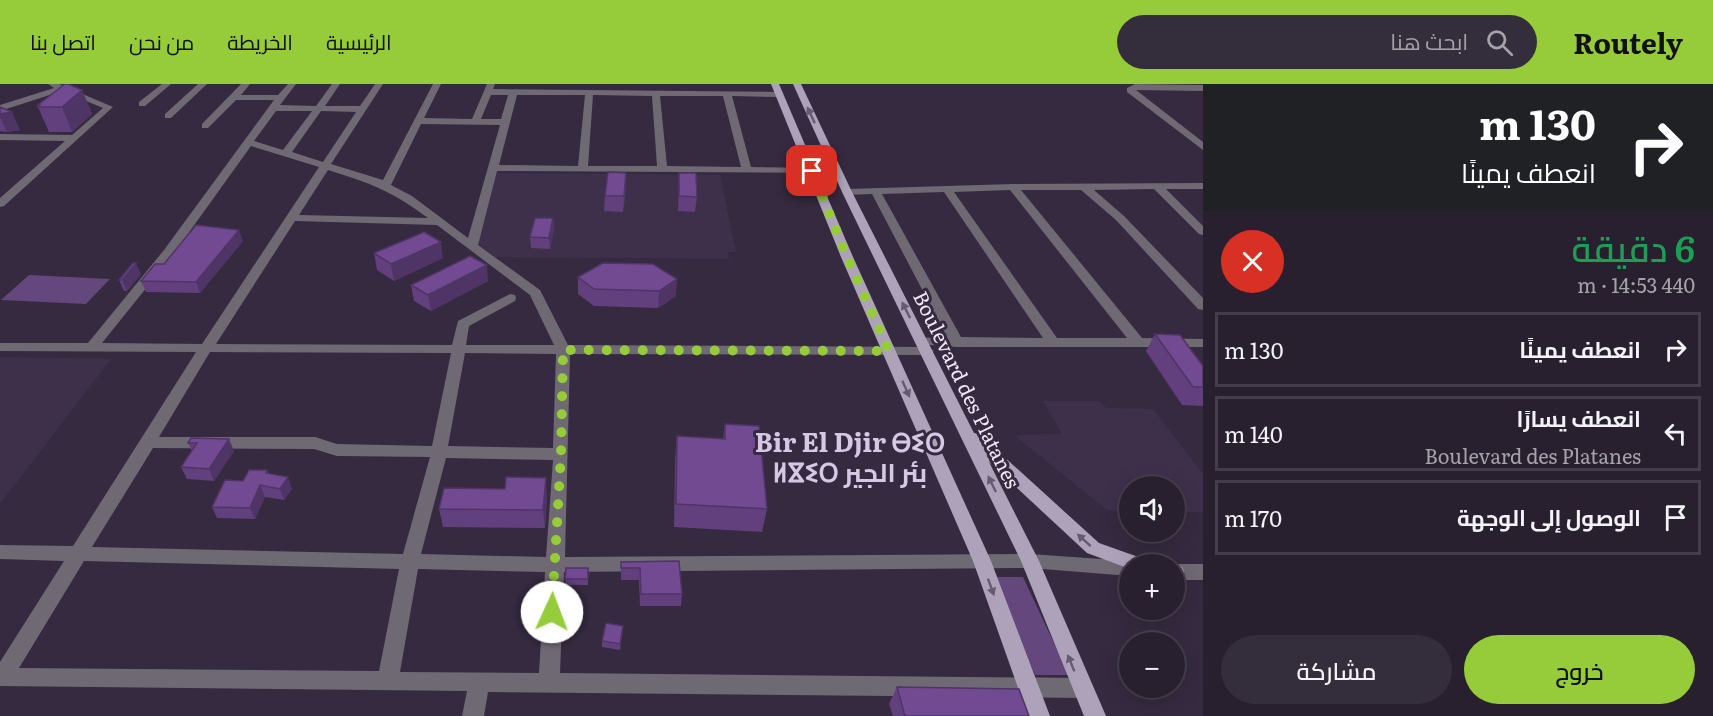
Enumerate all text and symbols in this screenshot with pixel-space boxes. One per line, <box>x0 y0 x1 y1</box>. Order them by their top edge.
search box <box>1117 15 1537 69</box>
text: Routely <box>1573 21 1683 63</box>
text: ابحث هنا <box>1390 24 1468 57</box>
text: اتصل بنا <box>30 25 96 56</box>
text: من نحن <box>129 25 194 56</box>
text: الخريطة <box>227 25 293 56</box>
text: الرئيسية <box>326 25 392 56</box>
icon: search <box>1483 26 1516 59</box>
text: 130 m <box>1479 91 1596 153</box>
one-way arrow <box>807 107 816 124</box>
icon: right <box>1617 108 1695 186</box>
pin <box>786 145 837 196</box>
text: انعطف يمينًا <box>1461 151 1596 191</box>
icon: arrive <box>795 154 828 187</box>
text: 6 دقيقة <box>1572 220 1695 273</box>
button: close <box>1221 230 1284 293</box>
text: 440 m · 14:53 <box>1577 269 1695 299</box>
street label: Boulevard des Platanes <box>907 285 1029 493</box>
one-way arrow <box>901 301 911 318</box>
text: انعطف يمينًا <box>1519 332 1641 365</box>
text: 130 m <box>1224 333 1283 366</box>
icon: right <box>1659 333 1692 366</box>
one-way arrow <box>901 380 911 398</box>
text: انعطف يسارًا <box>1517 401 1641 434</box>
text: 140 m <box>1224 417 1283 450</box>
icon: left <box>1659 417 1692 450</box>
district label: Bir El Djir ⴱⵉⵔ ⵍⴵⵉⵔ بئر الجير <box>755 421 945 490</box>
text: Boulevard des Platanes <box>1425 440 1641 470</box>
one-way arrow <box>988 476 997 493</box>
map controls <box>1119 476 1185 698</box>
button: sound <box>1119 476 1185 542</box>
text: الوصول إلى الوجهة <box>1457 500 1641 533</box>
text: 170 m <box>1224 501 1282 534</box>
icon: arrive <box>1659 501 1692 534</box>
one-way arrow <box>1077 533 1092 547</box>
button: + <box>1119 554 1185 620</box>
one-way arrow <box>986 578 996 596</box>
position arrow <box>520 580 584 644</box>
button: − <box>1119 632 1185 698</box>
button: مشاركة <box>1221 635 1452 704</box>
button: خروج <box>1464 635 1695 704</box>
one-way arrow <box>1066 653 1076 671</box>

